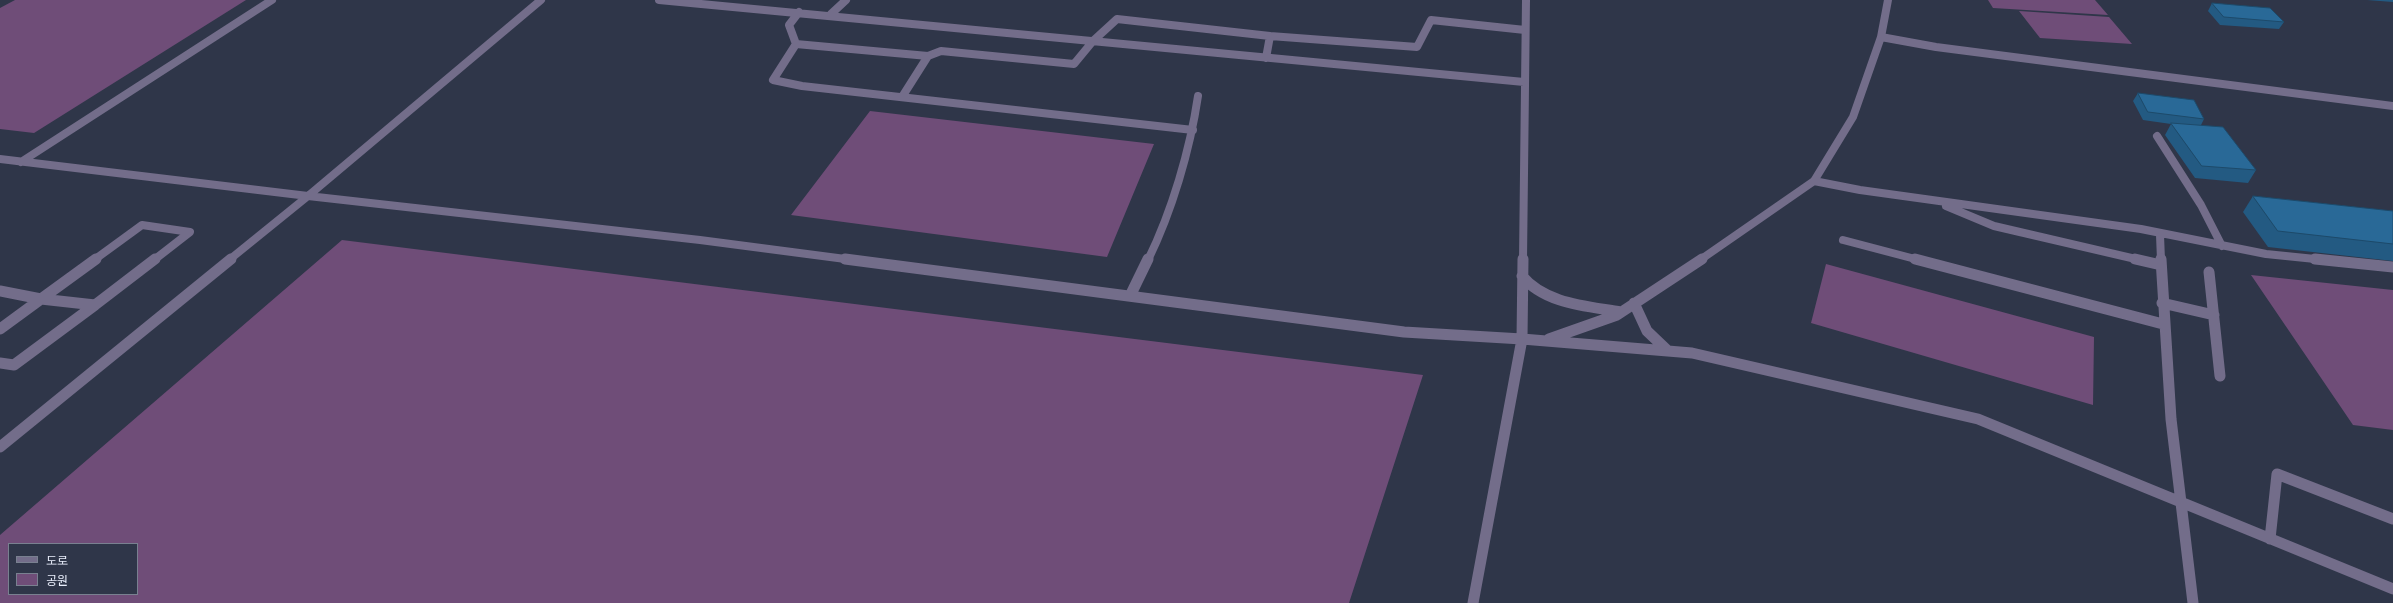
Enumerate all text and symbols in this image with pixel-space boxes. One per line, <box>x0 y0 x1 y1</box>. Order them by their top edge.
legend <box>8 543 138 595</box>
text: 도로 <box>46 553 68 568</box>
text: 공원 <box>46 573 68 588</box>

